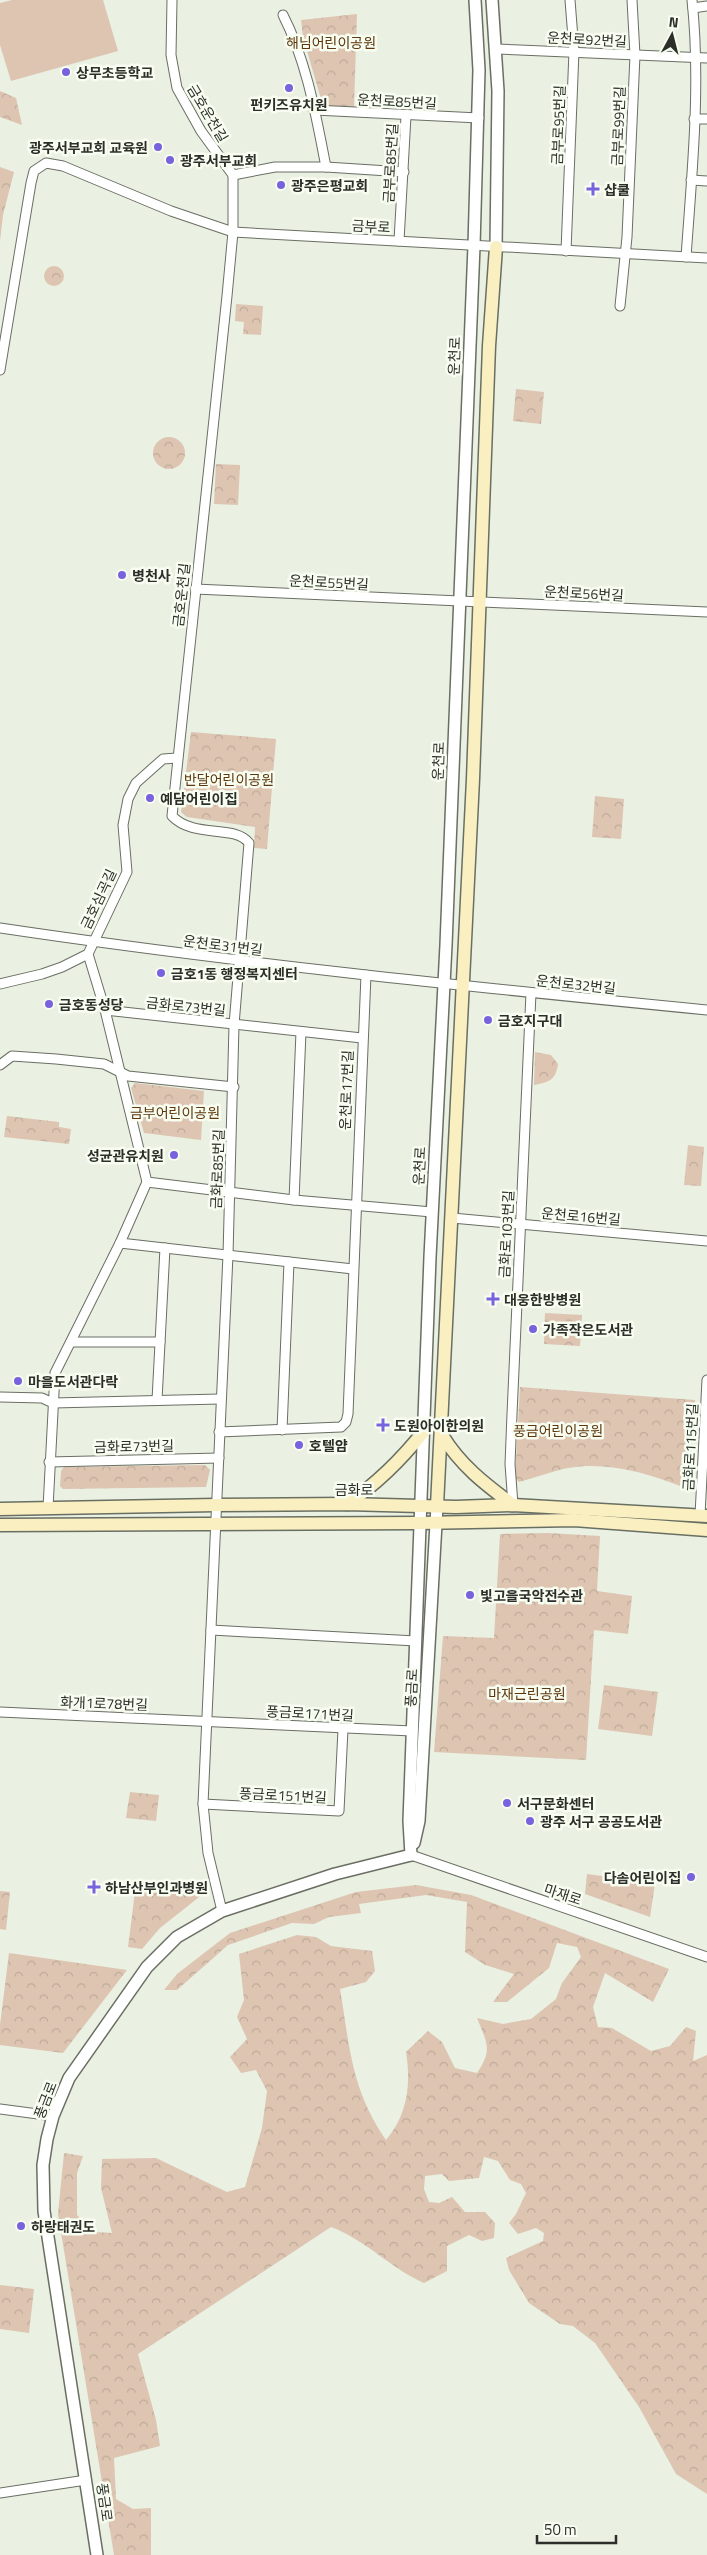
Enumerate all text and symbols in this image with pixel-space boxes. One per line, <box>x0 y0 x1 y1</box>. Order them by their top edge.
north arrow <box>647 10 697 60</box>
text: N <box>668 11 680 33</box>
street label: 운천로92번길 <box>546 26 628 52</box>
park label: 해님어린이공원 <box>286 32 376 53</box>
place label: 상무초등학교 <box>76 62 153 83</box>
marker: 상무초등학교 <box>60 66 72 78</box>
street label: 금호운천길 <box>182 80 234 146</box>
marker: 펀키즈유치원 <box>283 82 295 94</box>
street label: 금부로95번길 <box>546 85 570 165</box>
street label: 금부로99번길 <box>606 86 630 166</box>
street label: 운천로85번길 <box>356 88 438 114</box>
place label: 펀키즈유치원 <box>250 94 328 115</box>
street label: 금부로85번길 <box>377 122 403 204</box>
place label: 광주서부교회 교육원 <box>29 137 148 158</box>
marker: 광주서부교회 교육원 <box>152 141 164 153</box>
place label: 광주서부교회 <box>180 150 257 171</box>
marker: 광주서부교회 <box>164 154 176 166</box>
place label: 광주은평교회 <box>291 175 368 196</box>
marker: 광주은평교회 <box>275 179 287 191</box>
place label: 샵쿨 <box>604 179 630 200</box>
marker: 샵쿨 <box>586 182 600 196</box>
street label: 금부로 <box>351 215 391 238</box>
street label: 운천로 <box>443 336 465 376</box>
street label: 금호운천길 <box>167 562 195 628</box>
place label: 병천사 <box>132 565 171 586</box>
marker: 병천사 <box>116 569 128 581</box>
street label: 운천로55번길 <box>288 569 370 595</box>
street label: 운천로56번길 <box>543 580 625 606</box>
street label: 운천로 <box>427 741 449 781</box>
park label: 반달어린이공원 <box>184 769 274 790</box>
place label: 예담어린이집 <box>160 788 237 809</box>
marker: 예담어린이집 <box>144 792 156 804</box>
street label: 금호심곡길 <box>75 865 121 933</box>
street label: 운천로31번길 <box>182 930 264 960</box>
place label: 금호1동 행정복지센터 <box>171 963 298 984</box>
marker: 금호1동 행정복지센터 <box>155 967 167 979</box>
street label: 운천로32번길 <box>535 969 617 999</box>
street label: 금화로73번길 <box>145 991 227 1021</box>
place label: 금호동성당 <box>59 994 124 1015</box>
marker: 금호동성당 <box>43 998 55 1010</box>
place label: 금호지구대 <box>498 1010 562 1031</box>
marker: 금호지구대 <box>482 1014 494 1026</box>
street label: 운천로17번길 <box>334 1050 358 1130</box>
park label: 금부어린이공원 <box>130 1102 220 1123</box>
street label: 금화로85번길 <box>205 1129 229 1209</box>
place label: 성균관유치원 <box>87 1145 164 1166</box>
street label: 운천로 <box>408 1146 431 1186</box>
marker: 성균관유치원 <box>168 1149 180 1161</box>
street label: 금화로103번길 <box>493 1190 519 1278</box>
street label: 운천로16번길 <box>540 1202 622 1230</box>
place label: 대웅한방병원 <box>504 1289 581 1310</box>
marker: 대웅한방병원 <box>486 1292 500 1306</box>
place label: 가족작은도서관 <box>543 1319 633 1340</box>
marker: 가족작은도서관 <box>527 1323 539 1335</box>
place label: 마을도서관다락 <box>28 1371 118 1392</box>
marker: 마을도서관다락 <box>12 1375 24 1387</box>
street label: 금화로115번길 <box>677 1403 703 1491</box>
place label: 도원아이한의원 <box>394 1415 484 1436</box>
marker: 도원아이한의원 <box>376 1418 390 1432</box>
park label: 풍금어린이공원 <box>513 1420 603 1441</box>
street label: 금화로73번길 <box>94 1435 174 1457</box>
place label: 호텔얌 <box>309 1435 348 1456</box>
marker: 호텔얌 <box>293 1439 305 1451</box>
street label: 금화로 <box>335 1479 373 1500</box>
place label: 빛고을국악전수관 <box>480 1585 583 1606</box>
marker: 빛고을국악전수관 <box>464 1589 476 1601</box>
street label: 풍금로 <box>400 1668 423 1708</box>
park label: 마재근린공원 <box>488 1683 566 1704</box>
street label: 화개1로78번길 <box>60 1691 148 1715</box>
street label: 풍금로171번길 <box>266 1700 354 1726</box>
street label: 풍금로151번길 <box>239 1782 327 1808</box>
place label: 서구문화센터 <box>517 1793 594 1814</box>
marker: 서구문화센터 <box>501 1797 513 1809</box>
place label: 광주 서구 공공도서관 <box>540 1811 662 1832</box>
marker: 광주 서구 공공도서관 <box>524 1815 536 1827</box>
place label: 다솜어린이집 <box>604 1867 681 1888</box>
marker: 다솜어린이집 <box>685 1871 697 1883</box>
place label: 하남산부인과병원 <box>105 1877 208 1898</box>
street label: 마재로 <box>541 1878 585 1910</box>
marker: 하남산부인과병원 <box>87 1880 101 1894</box>
street label: 풍금로 <box>28 2078 62 2122</box>
place label: 하랑태권도 <box>31 2216 96 2237</box>
marker: 하랑태권도 <box>15 2220 27 2232</box>
street label: 풍금로 <box>92 2481 118 2523</box>
scale bar <box>537 2512 616 2544</box>
text: 50 m <box>544 2518 577 2541</box>

